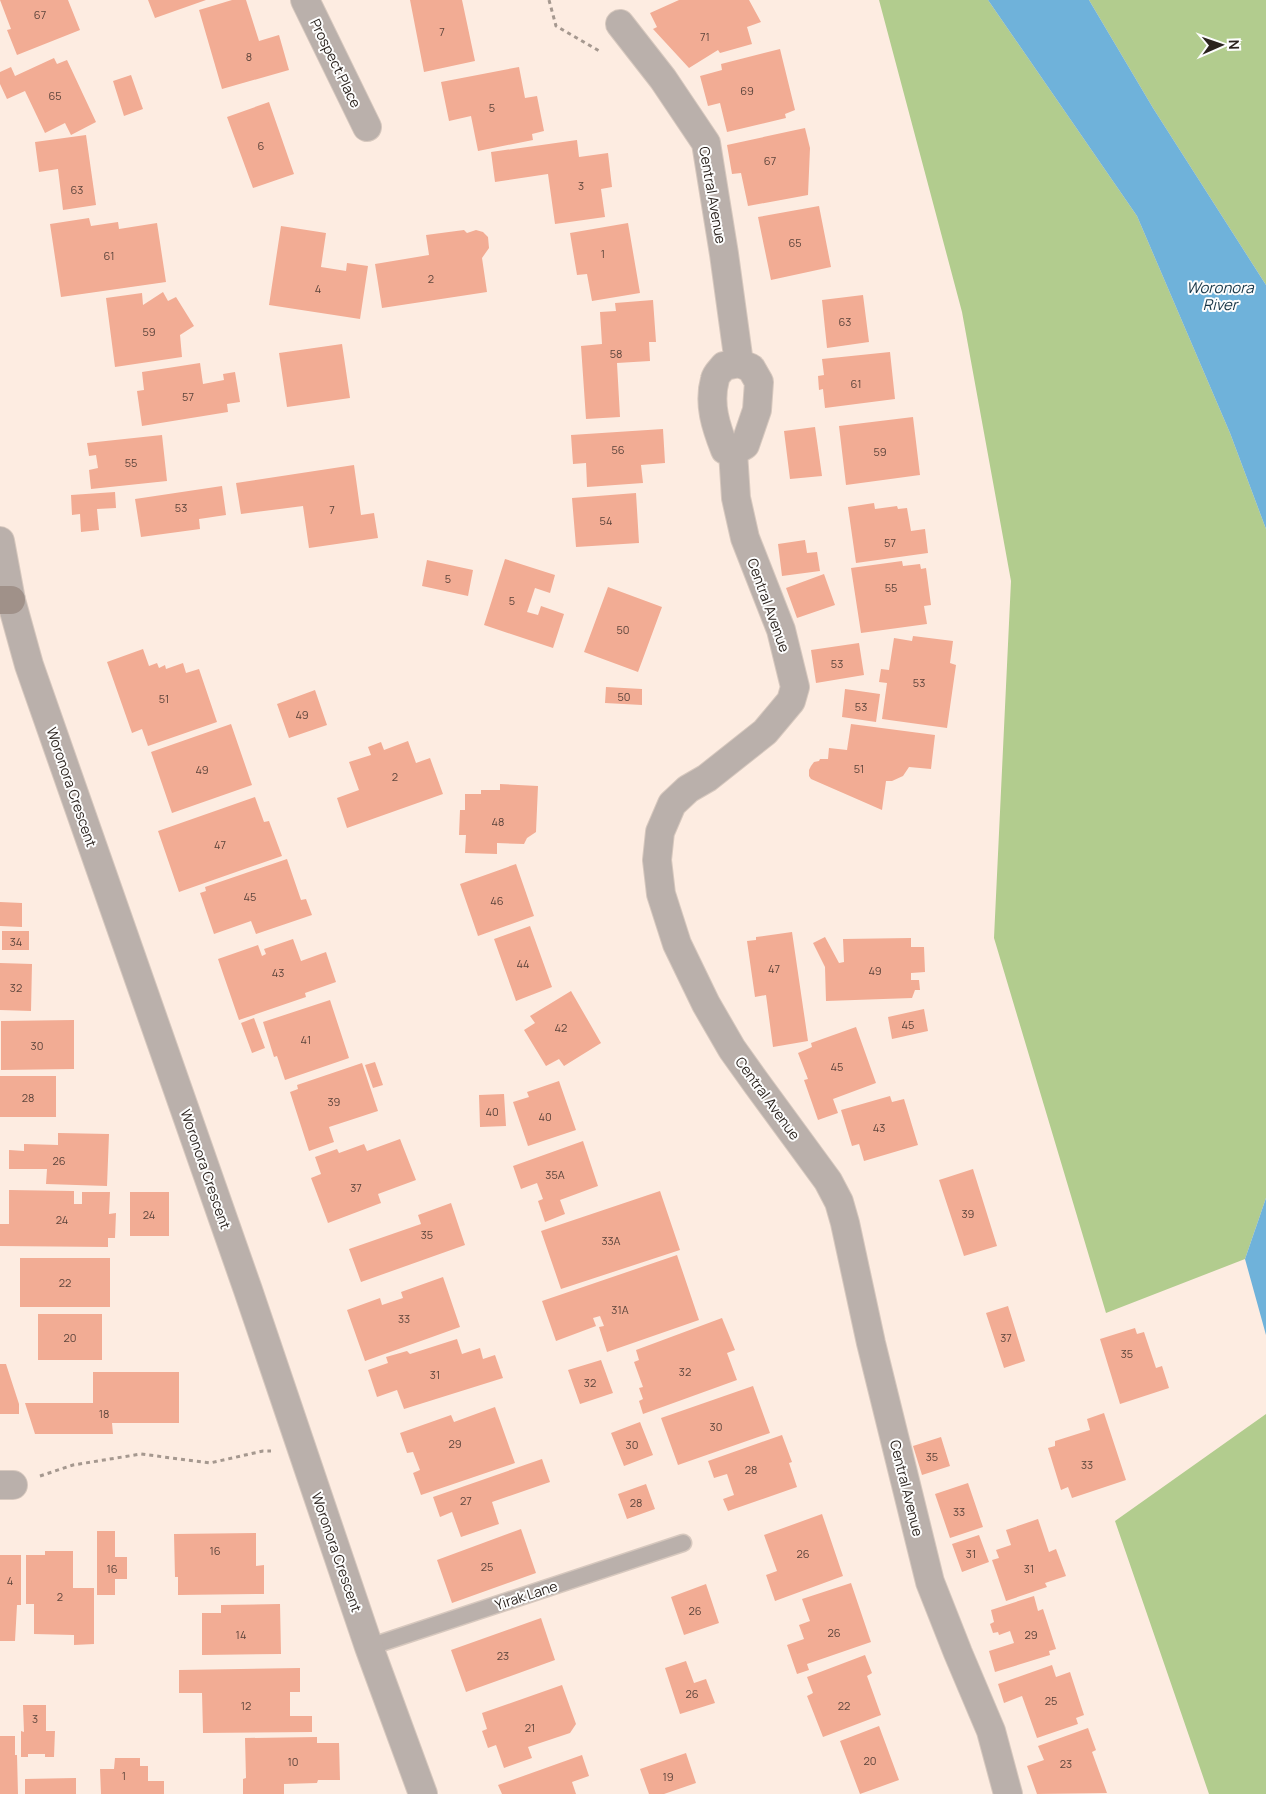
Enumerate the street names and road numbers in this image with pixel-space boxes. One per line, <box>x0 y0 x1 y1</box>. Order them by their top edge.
street label: Prospect Place <box>306 15 366 111</box>
street label: Central Avenue <box>695 145 731 245</box>
street label: Central Avenue <box>743 555 795 655</box>
street label: Woronora Crescent <box>43 725 102 850</box>
street label: Central Avenue <box>731 1053 805 1143</box>
street label: Woronora Crescent <box>177 1107 236 1232</box>
street label: Central Avenue <box>886 1438 928 1538</box>
street label: Woronora Crescent <box>308 1490 367 1615</box>
street label: Yirak Lane <box>492 1576 560 1614</box>

